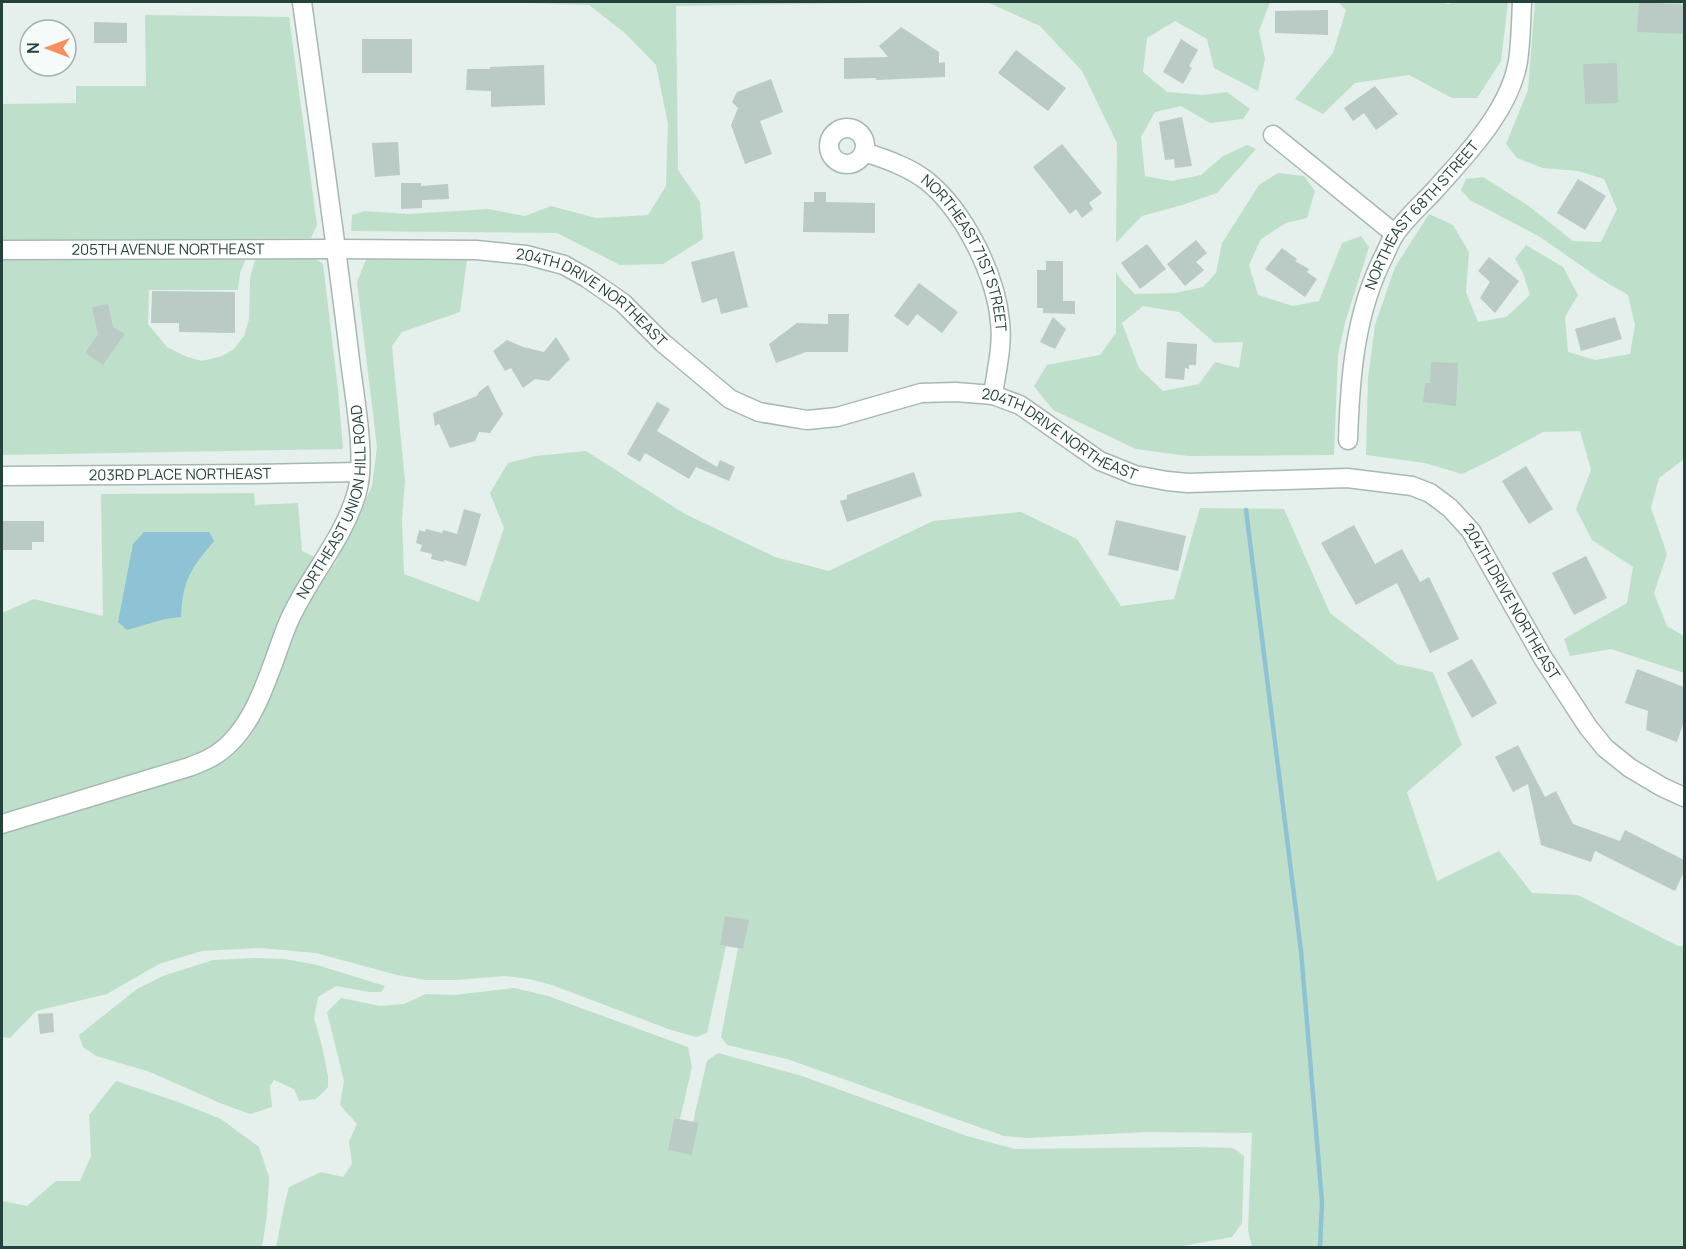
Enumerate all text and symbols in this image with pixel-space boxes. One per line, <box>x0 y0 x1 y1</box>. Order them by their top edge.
north arrow <box>18 18 78 78</box>
text: N <box>22 42 44 54</box>
street label: NORTHEAST 68TH STREET <box>1359 136 1483 293</box>
street label: NORTHEAST 71ST STREET <box>917 169 1012 332</box>
street label: 205TH AVENUE NORTHEAST <box>72 238 265 260</box>
street label: 204TH DRIVE NORTHEAST <box>515 243 672 351</box>
street label: 204TH DRIVE NORTHEAST <box>981 383 1141 485</box>
street label: NORTHEAST UNION HILL ROAD <box>291 403 371 603</box>
street label: 203RD PLACE NORTHEAST <box>89 463 272 485</box>
street label: 204TH DRIVE NORTHEAST <box>1459 518 1565 684</box>

